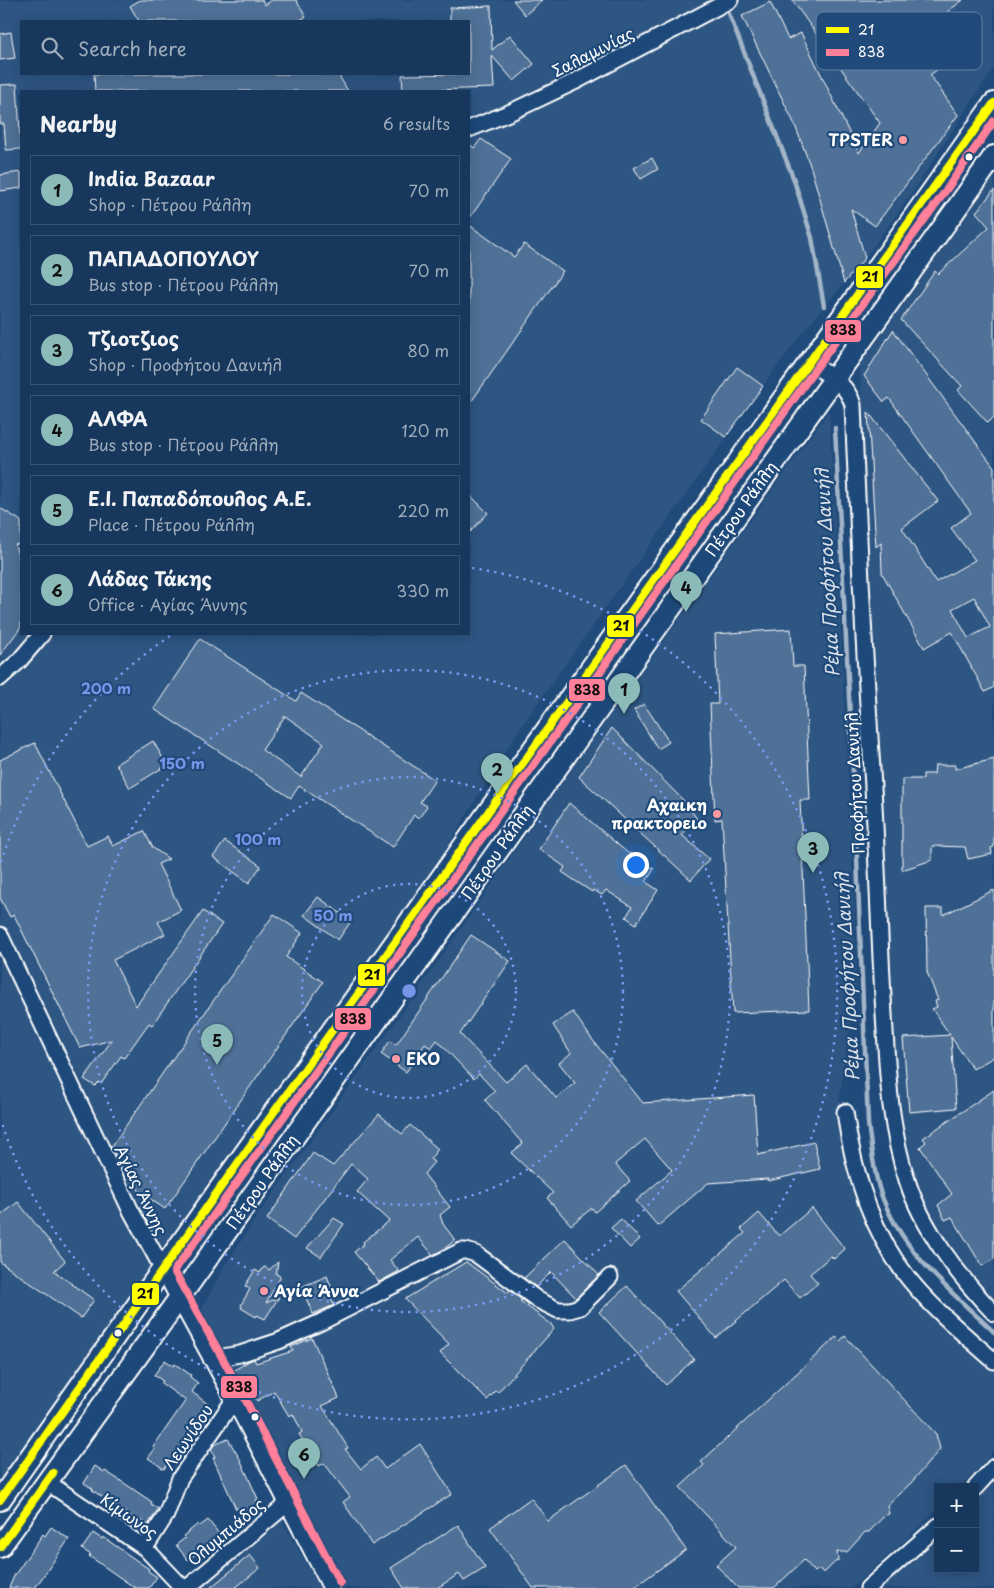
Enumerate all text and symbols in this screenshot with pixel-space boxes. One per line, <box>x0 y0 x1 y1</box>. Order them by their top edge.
legend <box>816 12 982 70</box>
text: 21 <box>858 19 874 40</box>
search box <box>20 20 470 75</box>
street label: Σαλαμινίας <box>547 20 638 82</box>
icon: search <box>38 34 66 62</box>
text: Search here <box>78 34 187 62</box>
text: 838 <box>858 41 885 62</box>
text: Nearby <box>40 107 117 139</box>
text: 6 results <box>383 111 450 135</box>
place label: TPSTER <box>828 127 893 151</box>
marker: TPSTER <box>897 134 909 146</box>
unlabelled marker <box>964 152 974 162</box>
text: India Bazaar <box>88 164 215 192</box>
text: 1 <box>53 178 61 202</box>
text: 70 m <box>409 178 449 202</box>
text: Shop · Πέτρου Ράλλη <box>88 192 252 216</box>
text: ΠΑΠΑΔΟΠΟΥΛΟΥ <box>88 244 259 272</box>
text: 2 <box>51 258 63 282</box>
text: 70 m <box>409 258 449 282</box>
line badge: 21 <box>855 265 884 289</box>
text: 21 <box>862 266 879 287</box>
text: Bus stop · Πέτρου Ράλλη <box>88 272 279 296</box>
line badge: 838 <box>824 319 862 343</box>
text: 838 <box>830 319 856 340</box>
text: Τζιοτζιος <box>88 324 179 352</box>
text: 3 <box>52 338 62 362</box>
text: 80 m <box>407 338 449 362</box>
text: Shop · Προφήτου Δανιήλ <box>88 352 282 376</box>
text: ΑΛΦΑ <box>88 404 148 432</box>
text: 4 <box>52 418 62 442</box>
text: 120 m <box>402 418 449 442</box>
text: Bus stop · Πέτρου Ράλλη <box>88 432 279 456</box>
street label: Πέτρου Ράλλη <box>698 456 782 561</box>
water label: Ρέμα Προφήτου Δανιήλ <box>807 466 845 678</box>
text: Ε.Ι. Παπαδόπουλος Α.Ε. <box>88 484 311 512</box>
text: 5 <box>52 498 62 522</box>
text: 220 m <box>398 498 449 522</box>
text: Place · Πέτρου Ράλλη <box>88 512 255 536</box>
text: Λάδας Τάκης <box>88 564 212 592</box>
pin: 4 <box>670 571 702 612</box>
text: 6 <box>51 578 63 602</box>
text: 330 m <box>396 578 449 602</box>
text: Office · Αγίας Άννης <box>88 592 247 616</box>
line badge: 21 <box>606 614 635 638</box>
text: 21 <box>613 615 630 636</box>
pin: 1 <box>608 673 640 714</box>
text: 200 m <box>81 676 131 699</box>
line badge: 838 <box>568 678 606 702</box>
text: 838 <box>574 679 600 700</box>
street label: Προφήτου Δανιήλ <box>838 712 870 854</box>
text: 150 m <box>159 751 205 774</box>
pin: 2 <box>481 753 513 794</box>
place label: Αχαικη πρακτορειο <box>611 792 707 834</box>
street label: Πέτρου Ράλλη <box>454 799 538 904</box>
marker: Αχαικη πρακτορειο <box>711 808 723 820</box>
text: 100 m <box>235 827 281 850</box>
pin: 3 <box>797 832 829 873</box>
your location <box>623 852 649 878</box>
water label: Ρέμα Προφήτου Δανιήλ <box>827 870 865 1082</box>
text: 50 m <box>314 903 352 926</box>
line badge: 21 <box>357 963 386 987</box>
text: 21 <box>364 964 381 985</box>
centre of rings <box>400 982 418 1000</box>
line badge: 838 <box>334 1007 372 1031</box>
text: 838 <box>340 1008 366 1029</box>
pin: 5 <box>201 1024 233 1065</box>
place label: EKO <box>406 1046 440 1070</box>
marker: EKO <box>390 1053 402 1065</box>
street label: Πέτρου Ράλλη <box>219 1129 303 1234</box>
street label: Αγίας Άννης <box>110 1140 174 1239</box>
place label: Αγία Άννα <box>273 1278 359 1302</box>
line badge: 21 <box>131 1282 160 1306</box>
text: 21 <box>137 1283 154 1304</box>
marker: Αγία Άννα <box>258 1285 270 1297</box>
unlabelled marker <box>113 1328 123 1338</box>
line badge: 838 <box>220 1375 258 1399</box>
text: 838 <box>226 1376 252 1397</box>
street label: Λεωνίδου <box>156 1399 218 1474</box>
unlabelled marker <box>250 1412 260 1422</box>
pin: 6 <box>288 1438 320 1479</box>
map controls <box>934 1483 979 1573</box>
button: + <box>934 1483 979 1528</box>
street label: Κίμωνος <box>96 1486 163 1544</box>
street label: Ολυμπιάδος <box>181 1492 269 1571</box>
button: − <box>934 1528 979 1573</box>

